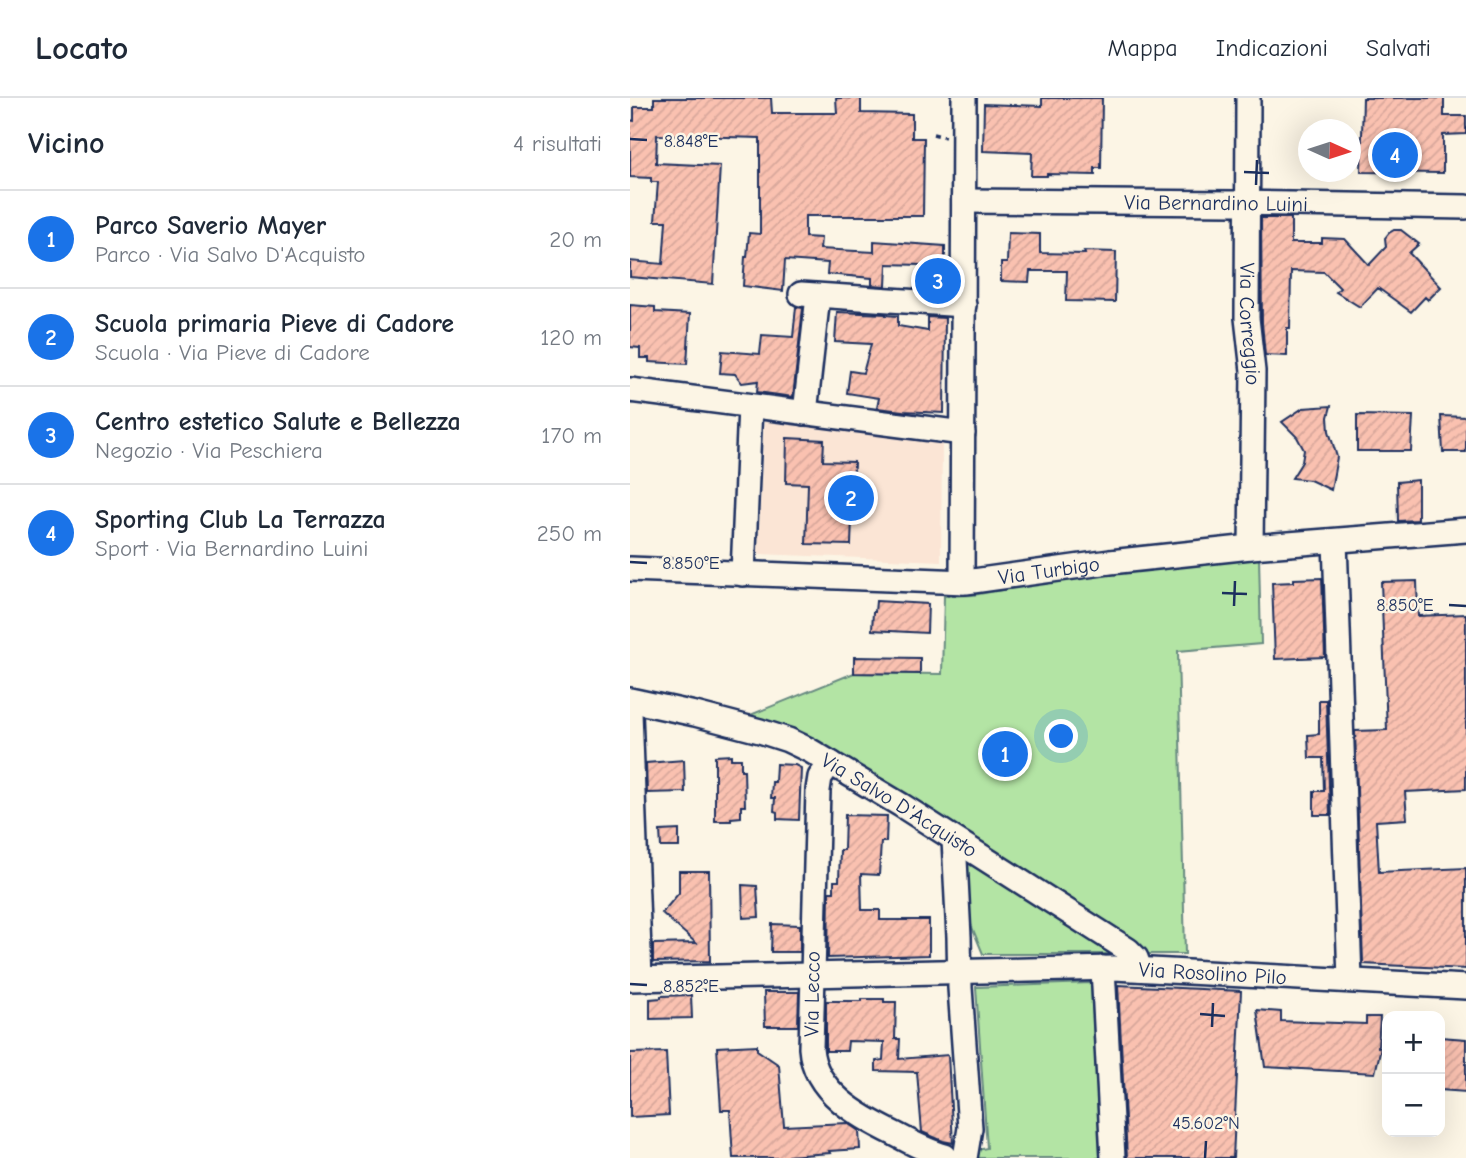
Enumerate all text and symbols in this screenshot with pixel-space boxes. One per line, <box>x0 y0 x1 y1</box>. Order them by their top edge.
text: Locato <box>35 29 128 67</box>
text: Mappa <box>1107 34 1178 62</box>
text: Indicazioni <box>1216 34 1328 62</box>
text: Salvati <box>1366 34 1431 62</box>
north arrow <box>1298 119 1361 182</box>
text: Vicino <box>28 126 105 161</box>
pin: 4 <box>1372 129 1418 181</box>
text: 4 risultati <box>513 130 602 157</box>
text: 8.848°E <box>664 131 718 152</box>
street label: Via Bernardino Luini <box>1124 190 1308 216</box>
text: Parco Saverio Mayer <box>95 211 326 241</box>
text: 1 <box>46 226 56 253</box>
text: 20 m <box>549 226 602 253</box>
text: Parco · Via Salvo D'Acquisto <box>95 241 366 268</box>
pin: 3 <box>915 255 961 307</box>
street label: Via Correggio <box>1235 262 1265 385</box>
text: Scuola primaria Pieve di Cadore <box>95 309 454 339</box>
text: 2 <box>45 324 57 351</box>
text: 120 m <box>540 324 602 351</box>
text: Scuola · Via Pieve di Cadore <box>95 339 370 366</box>
text: Centro estetico Salute e Bellezza <box>95 407 461 437</box>
text: 3 <box>45 422 57 449</box>
text: 170 m <box>541 422 602 449</box>
text: Negozio · Via Peschiera <box>95 437 323 464</box>
pin: 2 <box>828 472 874 524</box>
text: Sporting Club La Terrazza <box>95 505 386 535</box>
text: 4 <box>46 520 56 547</box>
text: 250 m <box>537 520 602 547</box>
text: Sport · Via Bernardino Luini <box>95 535 368 562</box>
street label: Via Turbigo <box>997 552 1101 589</box>
text: 8.850°E <box>662 553 720 574</box>
text: 8.850°E <box>1376 595 1434 616</box>
your location <box>1044 719 1078 753</box>
pin: 1 <box>982 728 1028 780</box>
street label: Via Salvo D'Acquisto <box>817 748 981 862</box>
street label: Via Lecco <box>799 951 825 1037</box>
street label: Via Rosolino Pilo <box>1138 957 1287 989</box>
text: 8.852°E <box>663 976 719 997</box>
map controls <box>1382 1011 1445 1137</box>
button: + <box>1382 1011 1445 1074</box>
button: − <box>1382 1074 1445 1137</box>
text: 45.602°N <box>1172 1113 1240 1134</box>

